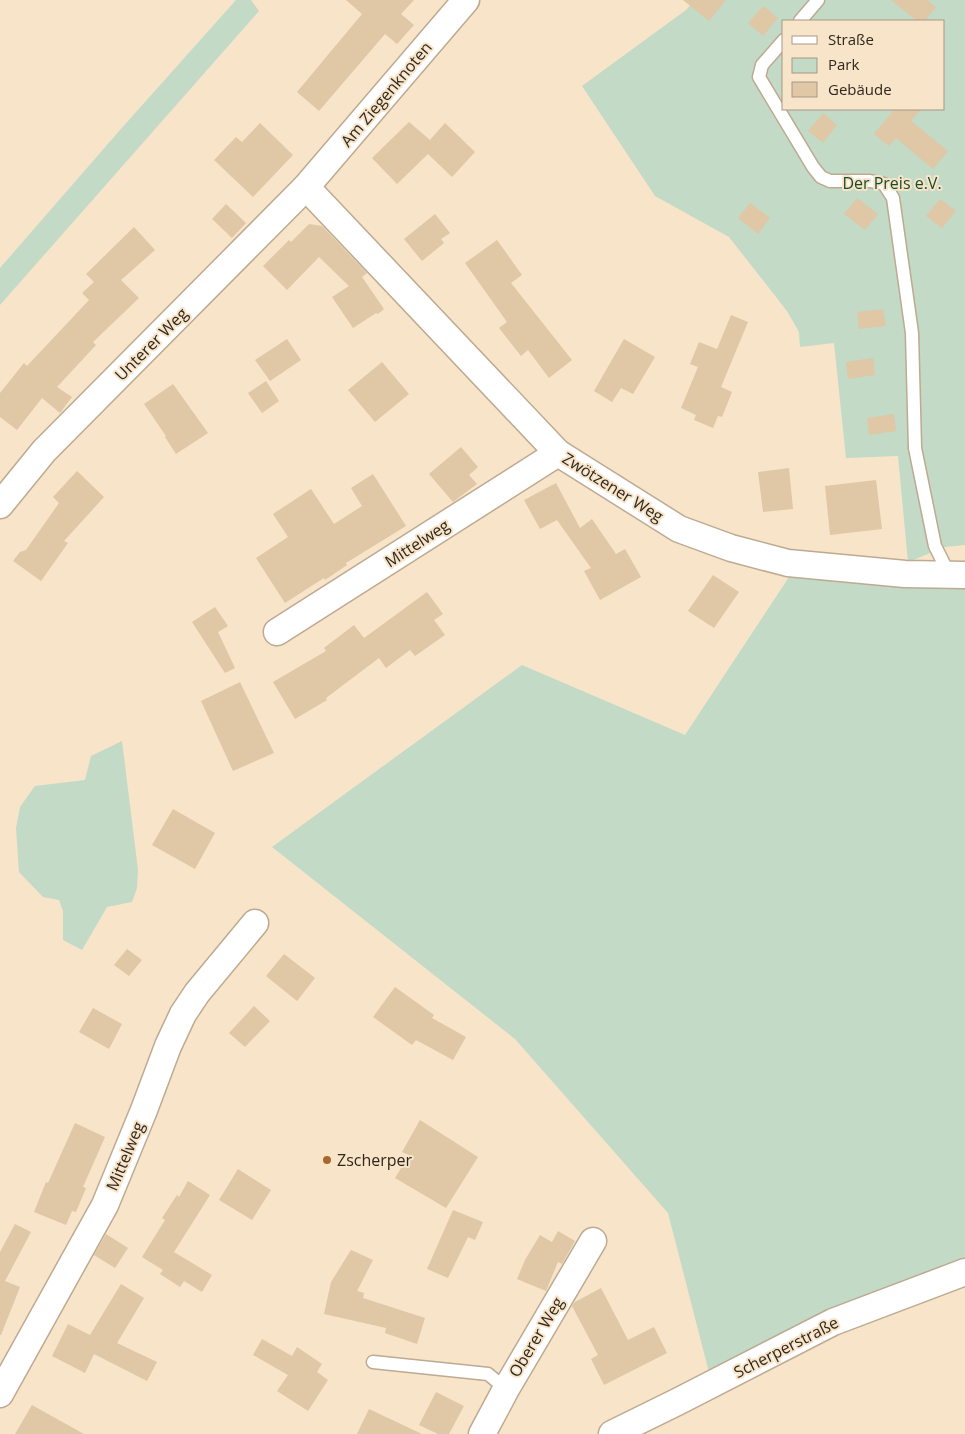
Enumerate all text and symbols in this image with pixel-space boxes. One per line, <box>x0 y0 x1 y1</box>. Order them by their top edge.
legend <box>782 20 945 110</box>
text: Straße <box>828 29 874 49</box>
street label: Am Ziegenknoten <box>335 37 437 151</box>
text: Park <box>828 54 859 74</box>
text: Gebäude <box>828 79 892 99</box>
park label: Der Preis e.V. <box>842 172 942 194</box>
street label: Unterer Weg <box>110 302 193 385</box>
street label: Zwötzener Weg <box>558 447 668 527</box>
street label: Mittelweg <box>380 514 454 572</box>
street label: Mittelweg <box>101 1118 149 1194</box>
place label: Zscherper <box>337 1149 413 1171</box>
marker: Zscherper <box>321 1154 333 1166</box>
street label: Oberer Weg <box>503 1293 569 1381</box>
street label: Scherperstraße <box>730 1311 842 1383</box>

